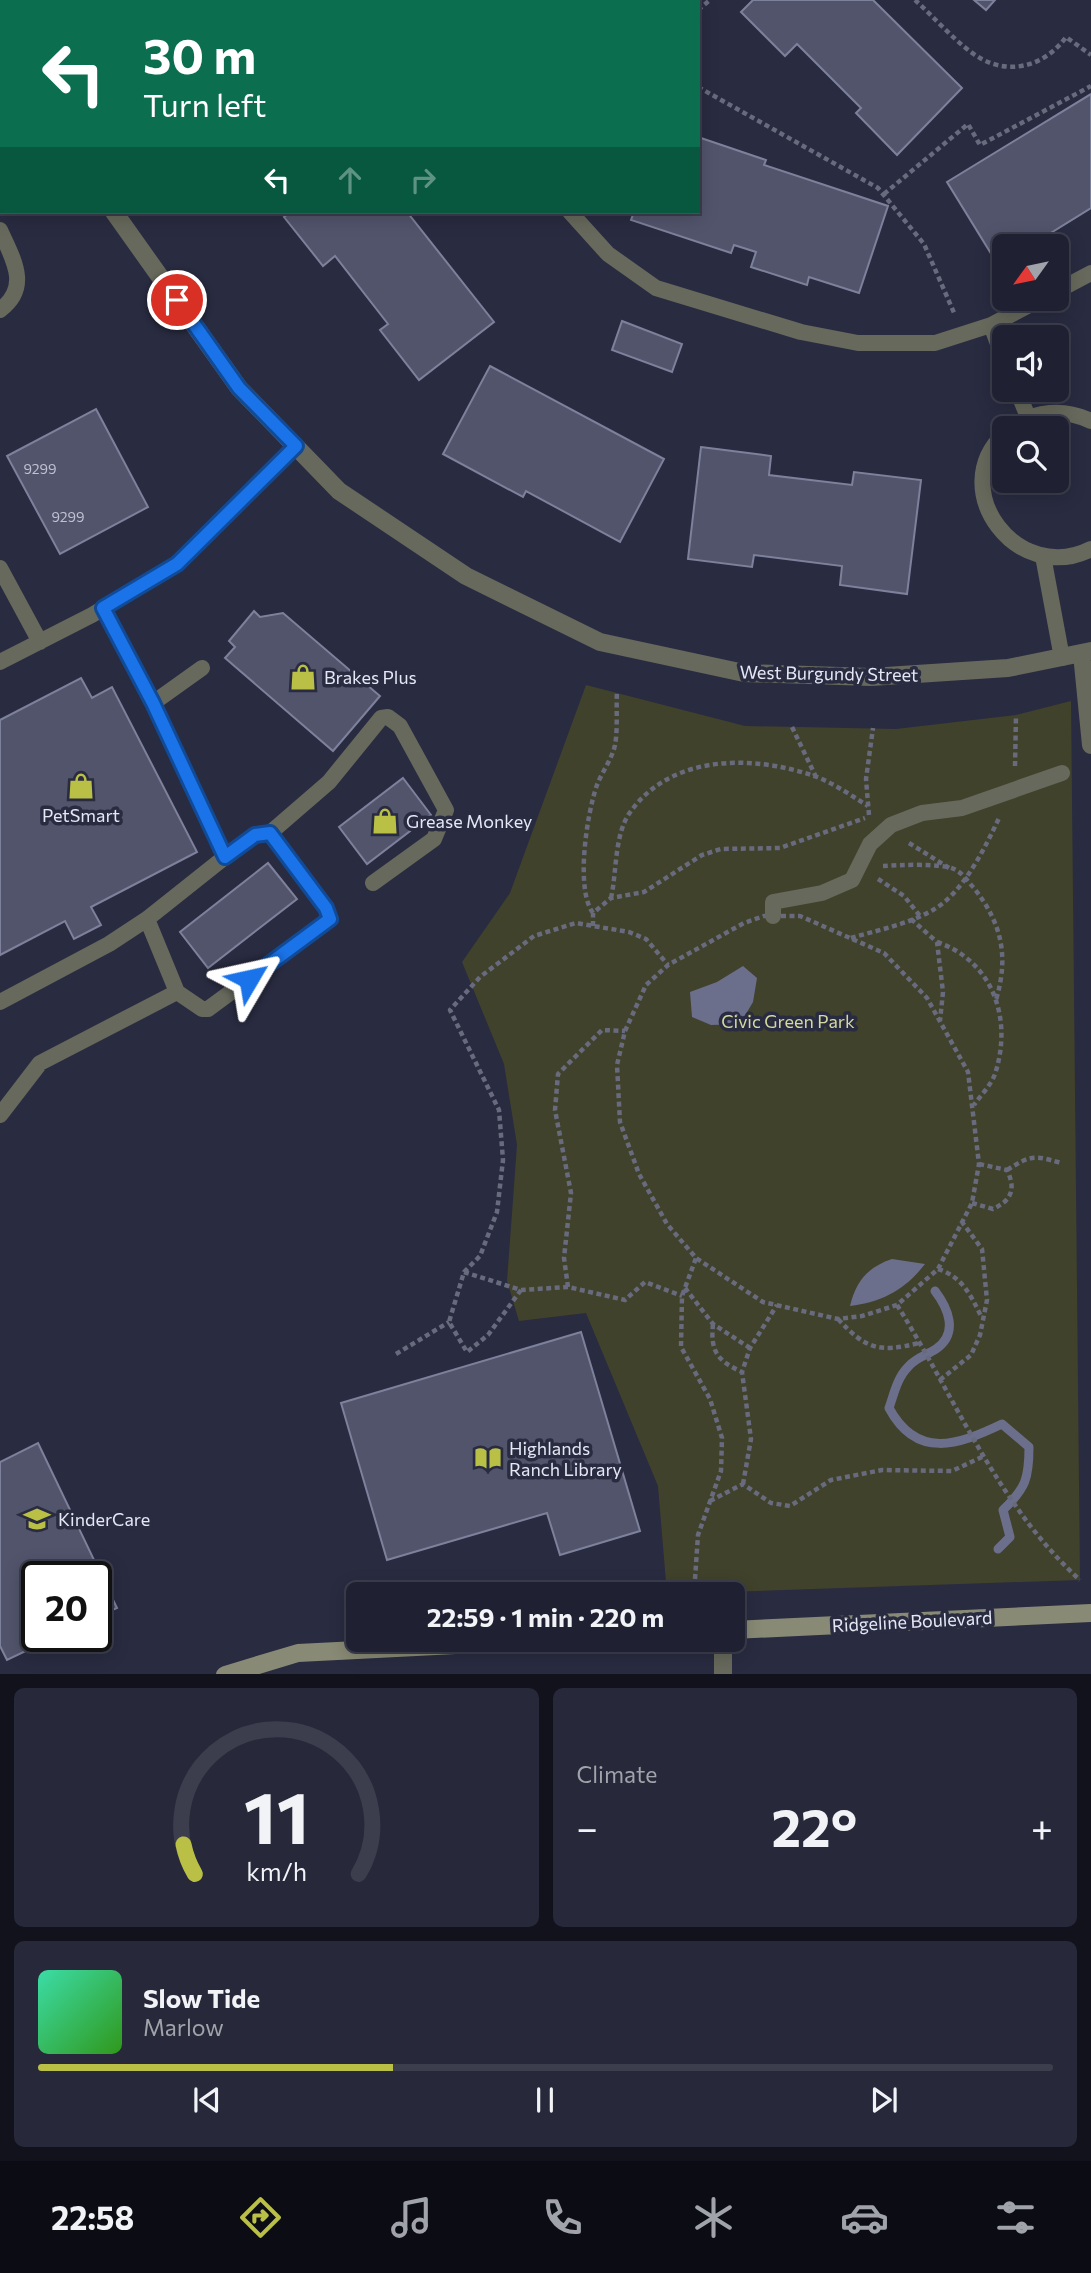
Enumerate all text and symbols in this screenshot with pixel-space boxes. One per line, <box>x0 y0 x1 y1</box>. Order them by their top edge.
text: 30 m <box>143 24 256 84</box>
icon: left <box>28 28 119 119</box>
text: Turn left <box>143 84 267 124</box>
icon: left <box>258 161 296 199</box>
icon: ahead <box>331 161 369 199</box>
icon: right <box>404 161 442 199</box>
north arrow <box>992 234 1069 312</box>
map controls <box>992 234 1069 493</box>
pin <box>147 270 207 330</box>
icon: arrive <box>158 281 196 319</box>
button: sound <box>992 325 1069 402</box>
button: search <box>992 416 1069 493</box>
house number: 9299 <box>23 460 57 477</box>
house number: 9299 <box>51 508 85 525</box>
street label: West Burgundy Street <box>740 660 918 686</box>
shop icon: Brakes Plus <box>288 662 318 692</box>
place label: Brakes Plus <box>324 666 417 688</box>
shop icon: PetSmart <box>66 771 96 801</box>
place label: PetSmart <box>42 804 120 826</box>
shop icon: Grease Monkey <box>370 806 400 836</box>
place label: Grease Monkey <box>406 810 532 832</box>
position arrow <box>212 942 286 1016</box>
park label: Civic Green Park <box>721 1010 855 1032</box>
place label: Highlands Ranch Library <box>509 1437 622 1480</box>
library icon: Highlands Ranch Library <box>473 1443 503 1473</box>
school or university icon: KinderCare <box>22 1504 52 1534</box>
place label: KinderCare <box>58 1508 150 1530</box>
speed limit sign: 20 <box>21 1561 112 1652</box>
text: 22:59 · 1 min · 220 m <box>427 1601 664 1632</box>
street label: Ridgeline Boulevard <box>831 1606 993 1636</box>
text: Climate <box>577 1760 658 1788</box>
text: 11 <box>243 1770 309 1859</box>
text: 22° <box>772 1794 857 1858</box>
text: − <box>577 1803 598 1850</box>
text: + <box>1031 1803 1053 1850</box>
text: km/h <box>246 1855 307 1885</box>
text: Slow Tide <box>143 1982 260 2013</box>
text: Marlow <box>143 2013 224 2041</box>
icon: previous <box>188 2081 226 2119</box>
icon: pause <box>526 2081 564 2119</box>
icon: next <box>865 2081 903 2119</box>
icon: directions <box>236 2193 285 2242</box>
icon: music <box>387 2193 436 2242</box>
icon: phone <box>538 2193 587 2242</box>
icon: climate <box>689 2193 738 2242</box>
icon: car <box>840 2193 889 2242</box>
icon: filters <box>991 2193 1040 2242</box>
text: 22:58 <box>51 2197 134 2237</box>

